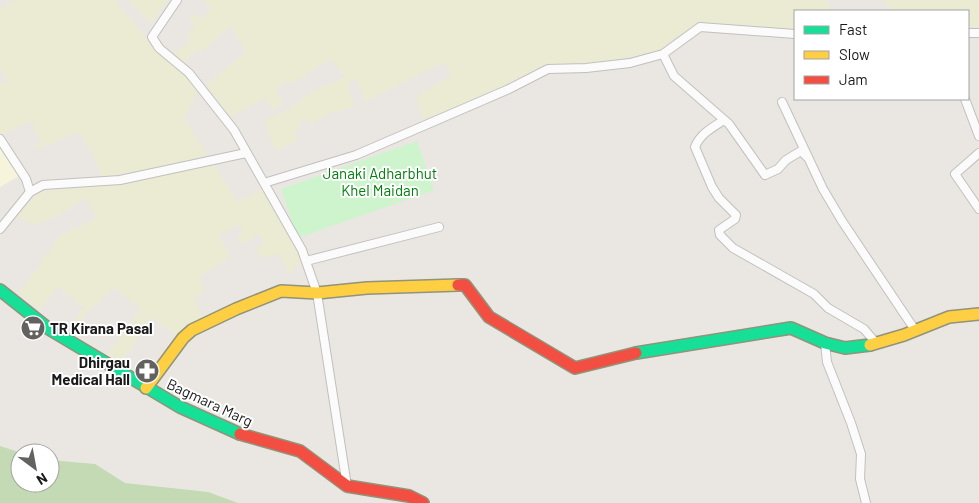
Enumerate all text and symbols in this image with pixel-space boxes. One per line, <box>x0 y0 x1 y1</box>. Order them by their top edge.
legend <box>794 10 969 100</box>
text: Fast <box>839 20 867 38</box>
text: Slow <box>839 45 870 63</box>
text: Jam <box>839 70 868 88</box>
park label: Janaki Adharbhut Khel Maidan <box>323 164 437 199</box>
supermarket icon: TR Kirana Pasal <box>20 315 46 341</box>
place label: TR Kirana Pasal <box>50 319 153 337</box>
place label: Dhirgau Medical Hall <box>51 353 130 388</box>
pharmacy icon: Dhirgau Medical Hall <box>134 358 160 384</box>
street label: Bagmara Marg <box>164 374 256 430</box>
north arrow <box>10 443 60 493</box>
text: N <box>34 470 51 489</box>

